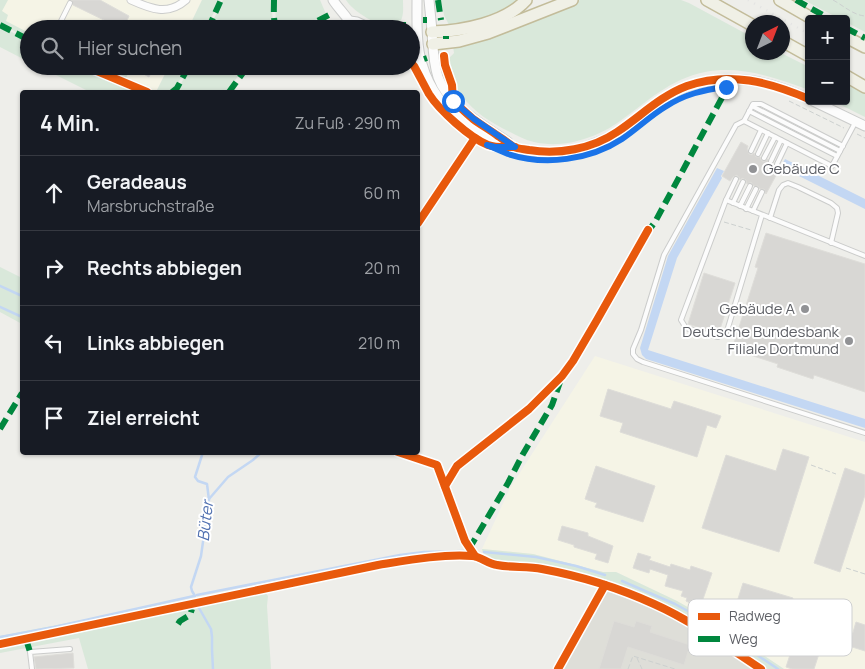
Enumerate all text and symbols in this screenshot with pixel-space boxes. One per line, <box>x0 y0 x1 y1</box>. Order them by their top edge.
north arrow <box>745 15 790 60</box>
map controls <box>805 15 850 105</box>
button: + <box>805 15 850 60</box>
search box <box>20 20 420 75</box>
icon: search <box>38 34 66 62</box>
text: Hier suchen <box>78 35 182 61</box>
button: − <box>805 60 850 105</box>
route end <box>715 76 738 99</box>
route start <box>442 90 465 113</box>
text: 4 Min. <box>40 109 100 137</box>
text: Zu Fuß · 290 m <box>295 112 400 134</box>
place label: Gebäude C <box>763 158 840 179</box>
marker: Gebäude C <box>747 163 759 175</box>
text: Geradeaus <box>87 169 187 195</box>
icon: ahead <box>40 179 68 207</box>
text: 60 m <box>364 182 400 204</box>
text: Marsbruchstraße <box>87 195 214 217</box>
icon: right <box>40 254 68 282</box>
text: Rechts abbiegen <box>87 255 242 281</box>
text: 20 m <box>364 257 400 279</box>
place label: Gebäude A <box>719 298 795 319</box>
marker: Gebäude A <box>799 303 811 315</box>
place label: Deutsche Bundesbank Filiale Dortmund <box>682 321 840 359</box>
icon: left <box>40 329 68 357</box>
text: Links abbiegen <box>87 330 224 356</box>
text: 210 m <box>358 332 400 354</box>
marker: Deutsche Bundesbank Filiale Dortmund <box>843 335 855 347</box>
icon: arrive <box>40 404 68 432</box>
text: Ziel erreicht <box>87 405 200 431</box>
water label: Büter <box>192 497 218 542</box>
legend <box>688 599 852 656</box>
text: Radweg <box>729 606 781 625</box>
text: Weg <box>729 629 758 648</box>

